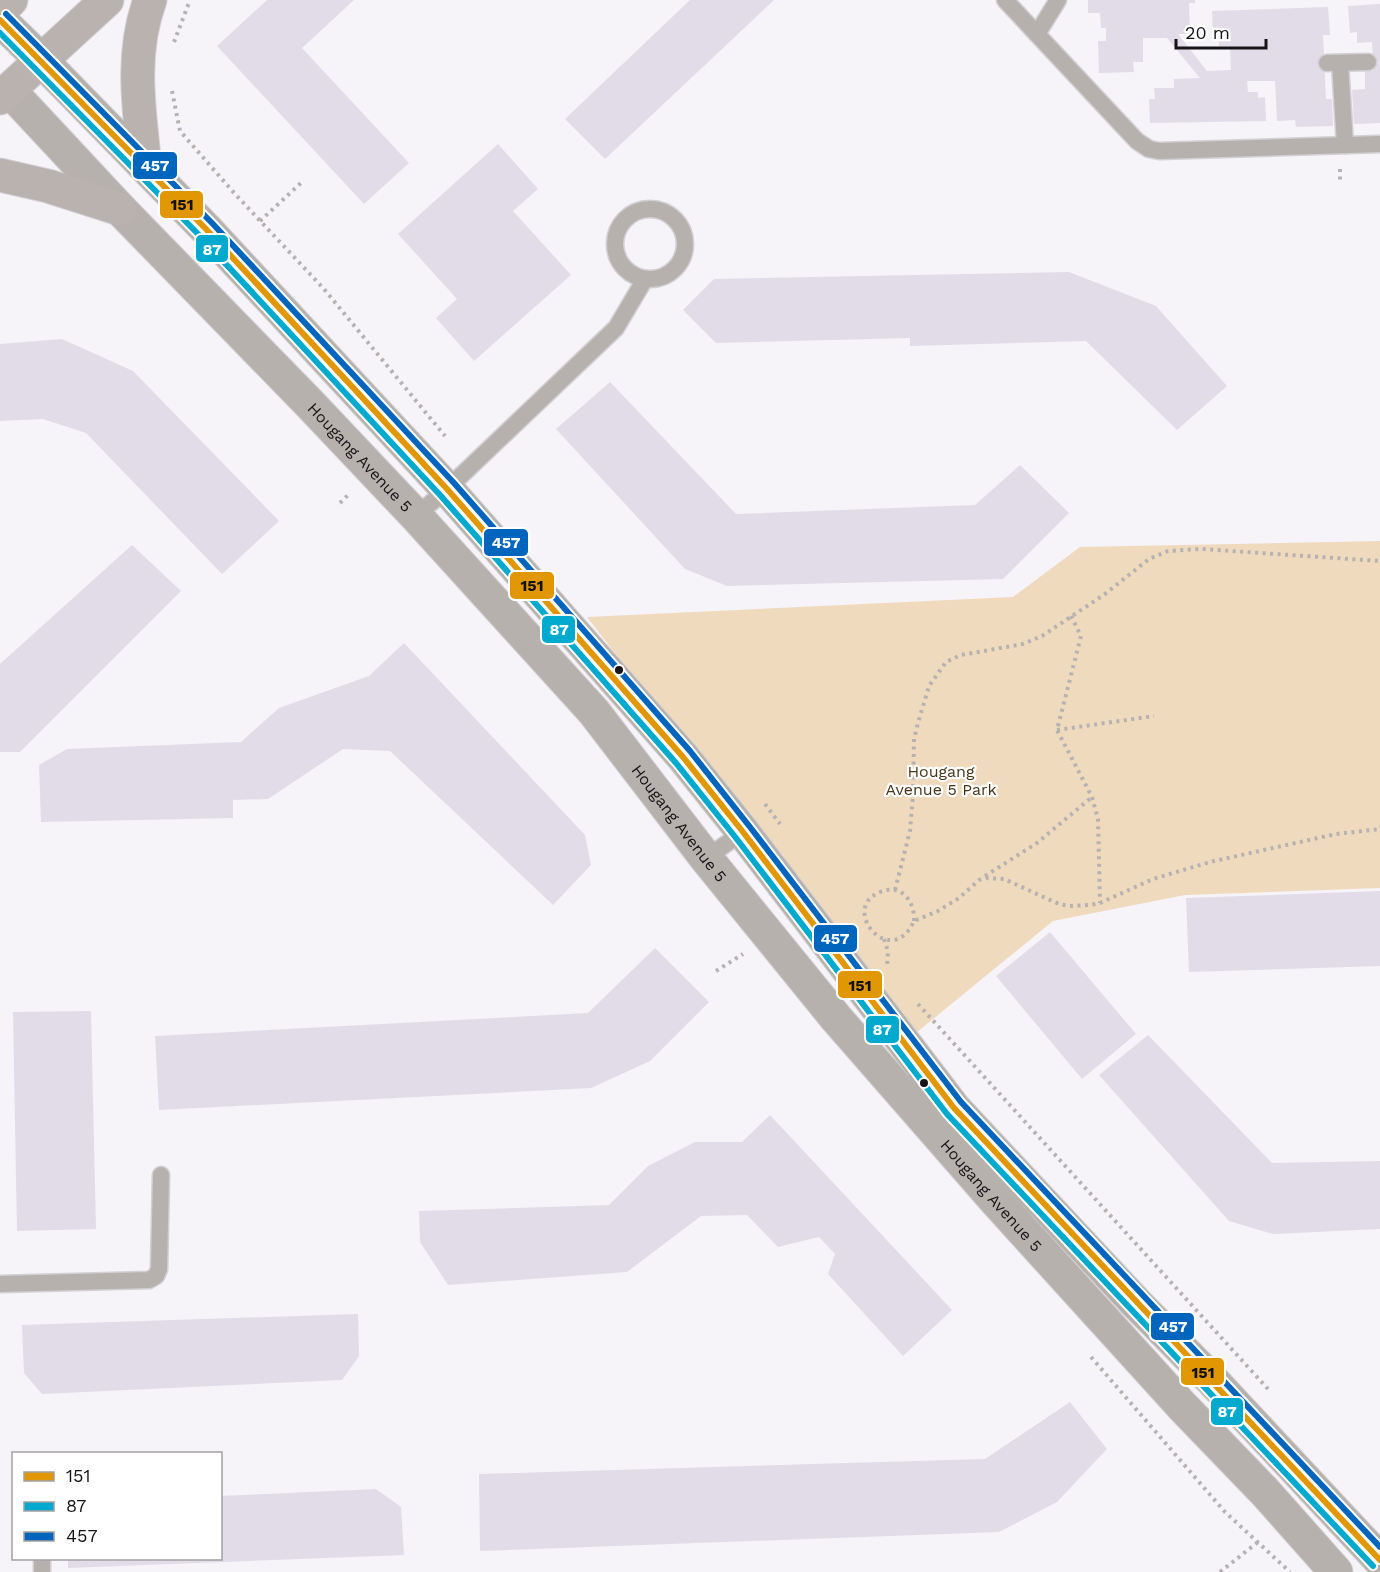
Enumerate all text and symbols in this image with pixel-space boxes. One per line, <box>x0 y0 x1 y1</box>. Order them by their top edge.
scale bar <box>1176 12 1266 50</box>
text: 20 m <box>1185 22 1230 43</box>
line badge: 457 <box>132 151 178 180</box>
text: 457 <box>141 156 170 175</box>
line badge: 151 <box>159 190 204 219</box>
text: 151 <box>170 195 194 214</box>
line badge: 87 <box>195 234 229 263</box>
text: 87 <box>202 240 222 259</box>
street label: Hougang Avenue 5 <box>304 398 416 516</box>
line badge: 457 <box>483 528 529 557</box>
text: 457 <box>492 533 521 552</box>
line badge: 151 <box>509 571 555 600</box>
text: 151 <box>520 576 544 595</box>
line badge: 87 <box>541 615 576 644</box>
text: 87 <box>549 620 569 639</box>
unlabelled marker <box>613 664 625 676</box>
street label: Hougang Avenue 5 <box>628 760 731 885</box>
park label: Hougang Avenue 5 Park <box>885 762 997 799</box>
line badge: 457 <box>813 924 858 953</box>
text: 457 <box>821 929 850 948</box>
line badge: 151 <box>837 970 883 999</box>
text: 151 <box>848 976 872 995</box>
line badge: 87 <box>865 1015 900 1044</box>
text: 87 <box>872 1020 892 1039</box>
unlabelled marker <box>918 1077 930 1089</box>
street label: Hougang Avenue 5 <box>937 1135 1046 1255</box>
line badge: 457 <box>1150 1312 1195 1341</box>
text: 457 <box>1159 1317 1188 1336</box>
line badge: 151 <box>1180 1357 1225 1386</box>
text: 151 <box>1191 1363 1215 1382</box>
line badge: 87 <box>1210 1397 1244 1426</box>
text: 87 <box>1217 1402 1237 1421</box>
legend <box>12 1452 222 1560</box>
text: 151 <box>66 1465 91 1486</box>
text: 87 <box>66 1495 86 1516</box>
text: 457 <box>66 1525 98 1546</box>

